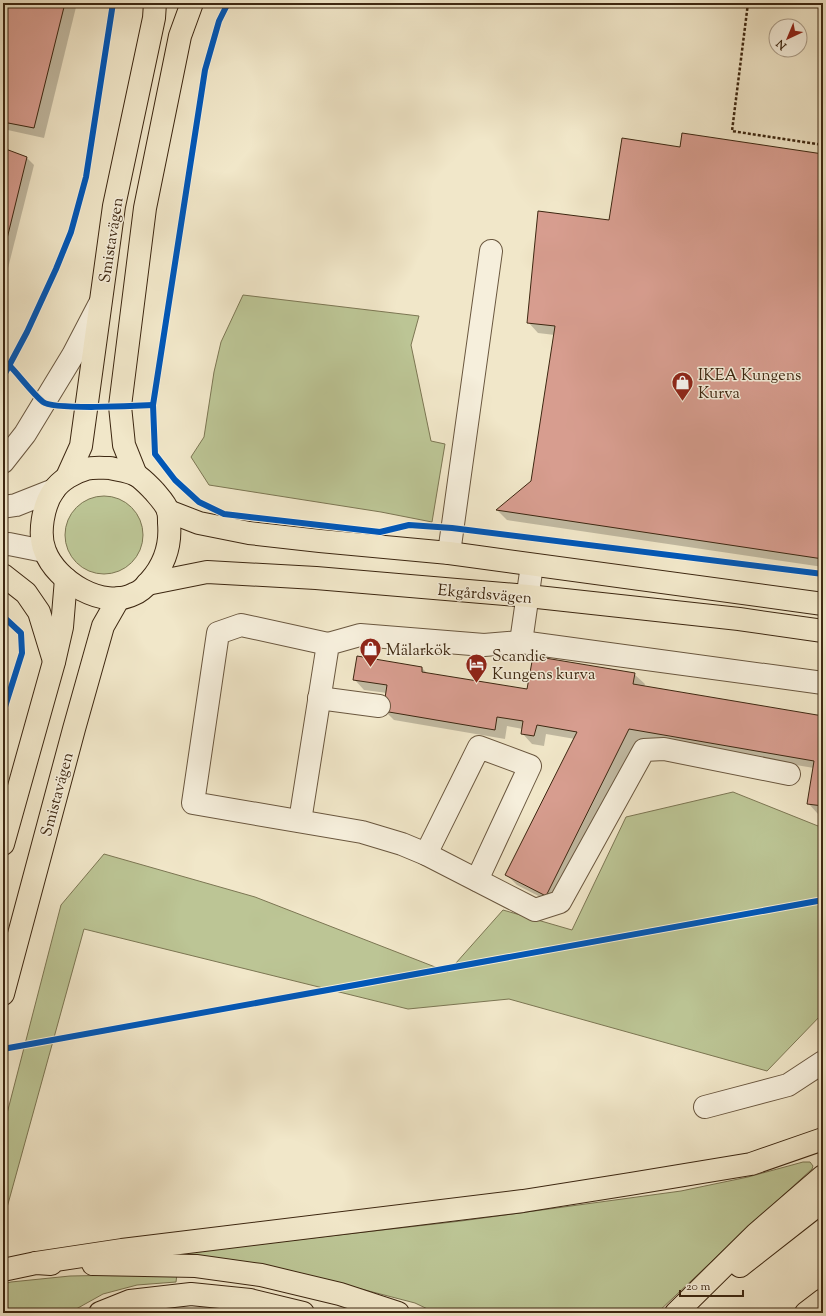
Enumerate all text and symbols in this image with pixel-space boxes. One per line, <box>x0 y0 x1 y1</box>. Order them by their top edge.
north arrow <box>768 18 808 58</box>
text: N <box>773 36 791 54</box>
street label: Smistavägen <box>94 195 131 285</box>
place label: IKEA Kungens Kurva <box>698 365 801 406</box>
shop icon: IKEA Kungens Kurva <box>670 370 696 403</box>
street label: Ekgårdsvägen <box>437 580 534 611</box>
shop icon: Mälarkök <box>357 636 383 669</box>
place label: Mälarkök <box>386 640 452 663</box>
place label: Scandic Kungens kurva <box>492 646 596 687</box>
hotel icon: Scandic Kungens kurva <box>463 651 489 684</box>
street label: Smistavägen <box>36 749 81 839</box>
scale bar <box>680 1272 743 1298</box>
text: 20 m <box>686 1278 711 1296</box>

